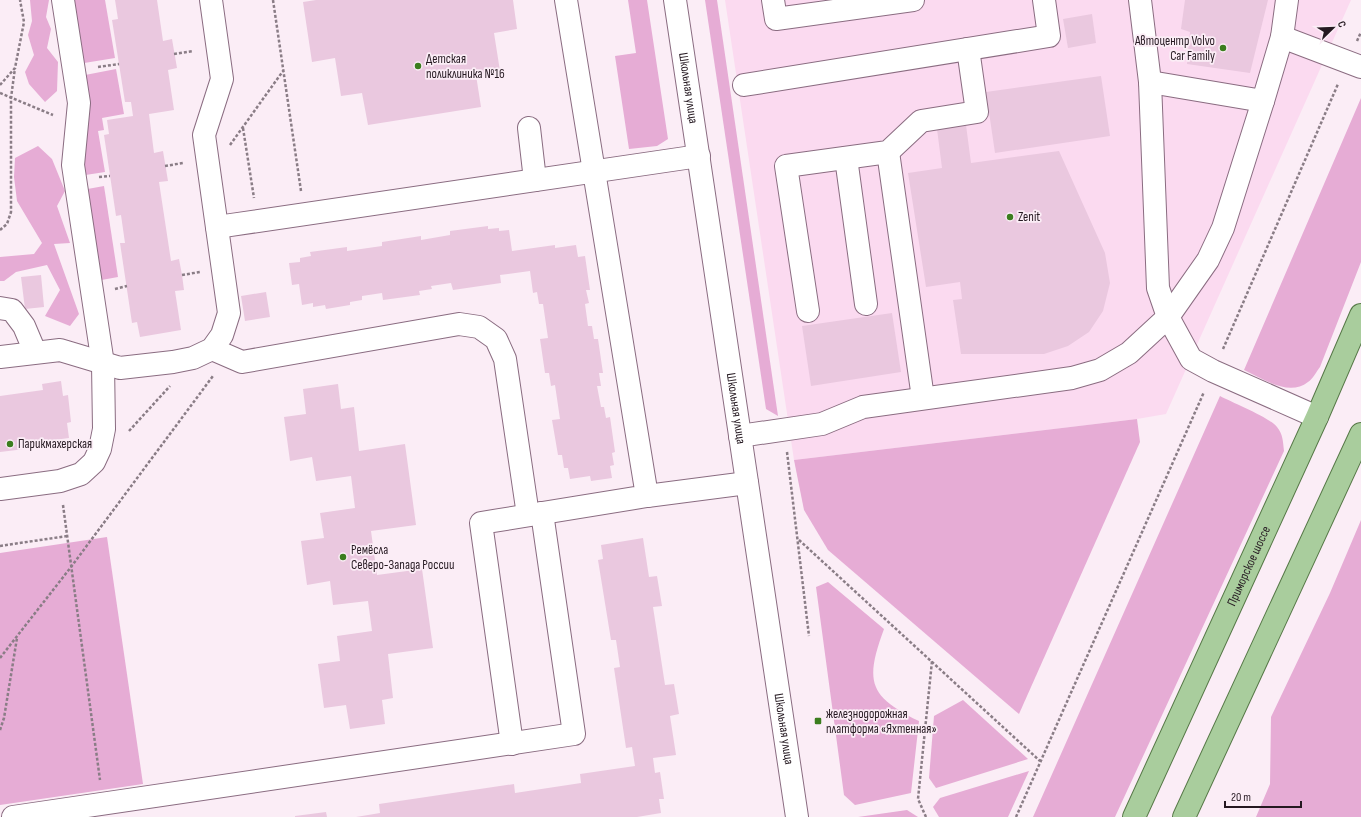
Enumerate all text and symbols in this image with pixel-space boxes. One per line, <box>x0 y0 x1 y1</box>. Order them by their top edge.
north arrow <box>1313 8 1353 48</box>
text: С <box>1335 19 1349 30</box>
place label: Автоцентр Volvo Car Family <box>1134 33 1215 64</box>
marker: Автоцентр Volvo Car Family <box>1218 43 1228 53</box>
place label: Детская поликлиника №16 <box>426 51 505 82</box>
street label: Школьная улица <box>675 51 701 125</box>
marker: Детская поликлиника №16 <box>413 61 423 71</box>
place label: Zenit <box>1018 209 1040 225</box>
marker: Zenit <box>1005 212 1015 222</box>
street label: Школьная улица <box>723 372 749 445</box>
place label: Парикмахерская <box>18 436 92 452</box>
marker: Парикмахерская <box>5 439 15 449</box>
street label: Приморское шоссе <box>1224 523 1274 609</box>
place label: Ремёсла Северо-Запада России <box>351 542 454 573</box>
marker: Ремёсла Северо-Запада России <box>338 552 348 562</box>
street label: Школьная улица <box>771 692 797 766</box>
place label: железнодорожная платформа «Яхтенная» <box>826 706 937 737</box>
marker: железнодорожная платформа «Яхтенная» <box>813 716 823 726</box>
scale bar <box>1225 783 1301 809</box>
text: 20 m <box>1231 790 1251 805</box>

